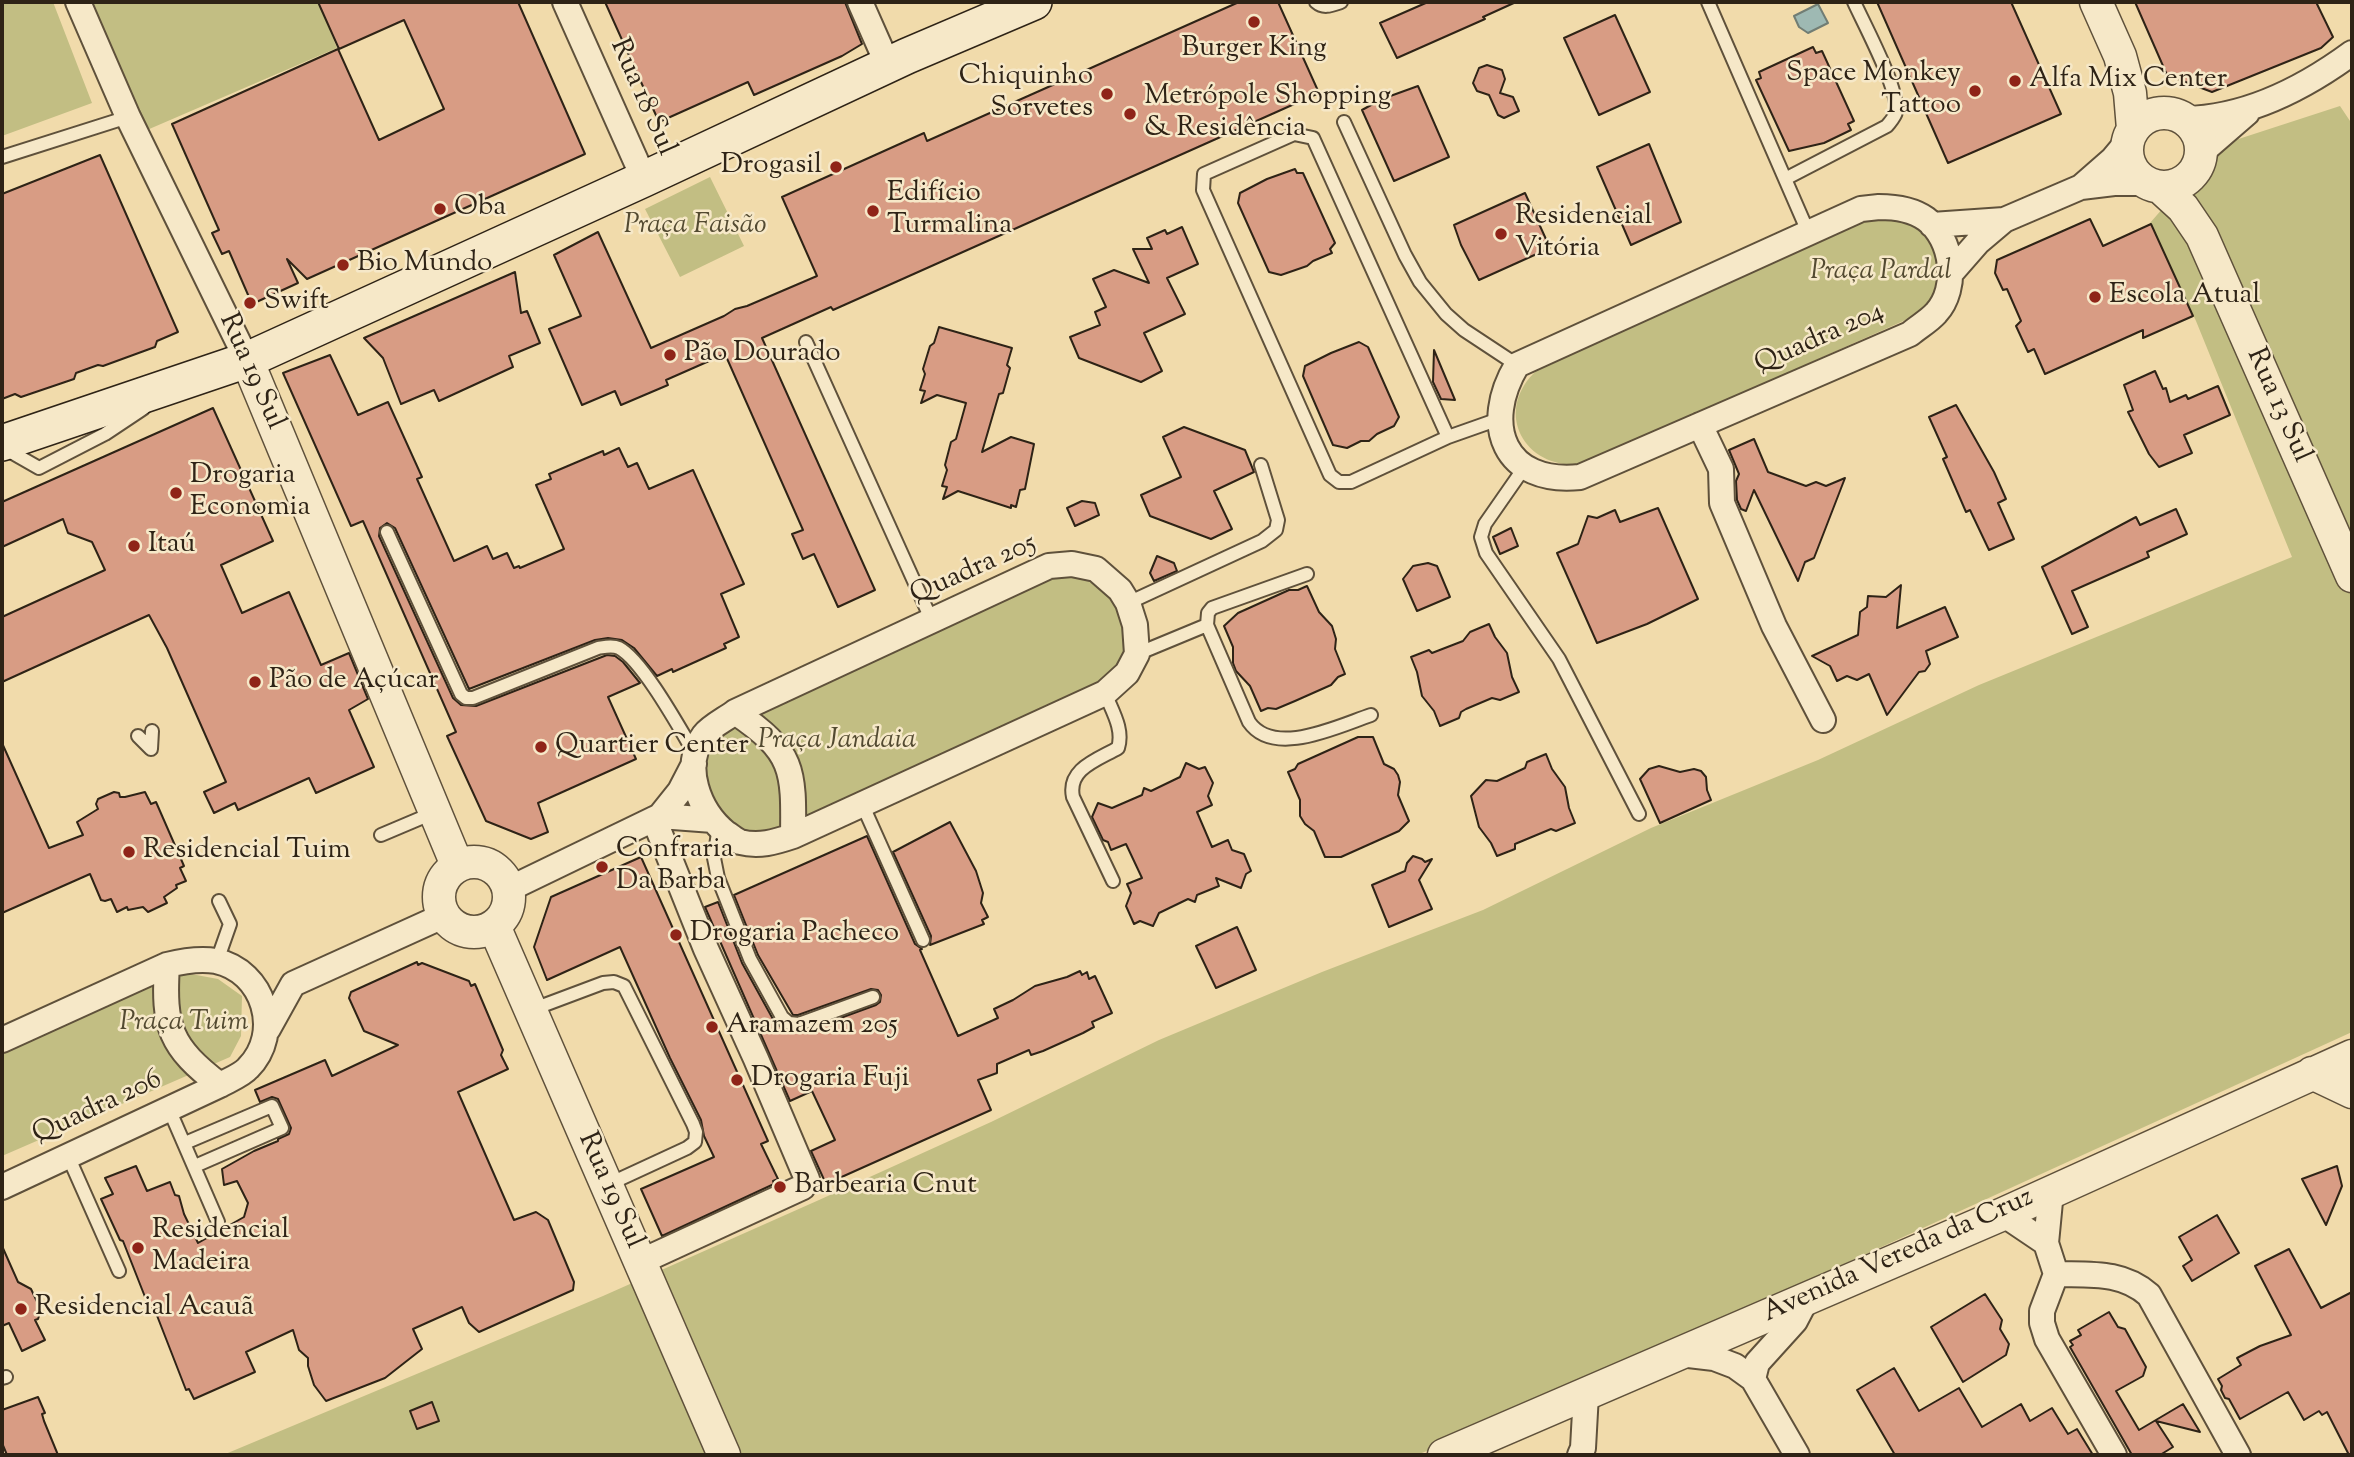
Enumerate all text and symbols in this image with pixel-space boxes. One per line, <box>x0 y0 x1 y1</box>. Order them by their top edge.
marker: Burger King <box>1246 14 1262 30</box>
place label: Burger King <box>1181 33 1327 67</box>
street label: Rua 18 Sul <box>600 34 682 162</box>
place label: Space Monkey Tattoo <box>1786 58 1961 124</box>
place label: Chiquinho Sorvetes <box>959 61 1093 127</box>
place label: Alfa Mix Center <box>2029 64 2227 98</box>
marker: Alfa Mix Center <box>2007 73 2023 89</box>
place label: Metrópole Shopping & Residência <box>1144 81 1391 147</box>
marker: Space Monkey Tattoo <box>1967 83 1983 99</box>
marker: Chiquinho Sorvetes <box>1099 86 1115 102</box>
marker: Metrópole Shopping & Residência <box>1122 106 1138 122</box>
place label: Drogasil <box>721 150 822 184</box>
marker: Drogasil <box>828 159 844 175</box>
place label: Edifício Turmalina <box>887 178 1012 244</box>
place label: Oba <box>454 192 506 226</box>
marker: Oba <box>432 201 448 217</box>
place label: Residencial Vitória <box>1515 201 1652 267</box>
marker: Edifício Turmalina <box>865 203 881 219</box>
park label: Praça Faisão <box>624 210 766 244</box>
marker: Residencial Vitória <box>1493 226 1509 242</box>
place label: Bio Mundo <box>357 248 492 282</box>
park label: Praça Pardal <box>1810 256 1952 290</box>
marker: Bio Mundo <box>335 257 351 273</box>
place label: Escola Atual <box>2109 280 2260 314</box>
place label: Swift <box>264 286 329 320</box>
marker: Escola Atual <box>2087 289 2103 305</box>
marker: Swift <box>242 295 258 311</box>
street label: Quadra 204 <box>1750 297 1890 383</box>
street label: Rua 19 Sul <box>209 309 291 435</box>
place label: Pão Dourado <box>684 338 841 372</box>
street label: Rua 13 Sul <box>2237 344 2317 468</box>
marker: Pão Dourado <box>662 347 678 363</box>
place label: Drogaria Economia <box>190 460 310 526</box>
marker: Drogaria Economia <box>168 485 184 501</box>
street label: Quadra 205 <box>906 528 1042 614</box>
place label: Itaú <box>148 529 195 563</box>
marker: Itaú <box>126 538 142 554</box>
place label: Pão de Açúcar <box>269 665 439 699</box>
marker: Pão de Açúcar <box>247 674 263 690</box>
park label: Praça Jandaia <box>758 725 916 759</box>
place label: Quartier Center <box>555 730 749 764</box>
marker: Quartier Center <box>533 739 549 755</box>
place label: Confraria Da Barba <box>616 834 734 900</box>
place label: Residencial Tuim <box>143 835 351 869</box>
marker: Residencial Tuim <box>121 844 137 860</box>
marker: Confraria Da Barba <box>594 859 610 875</box>
place label: Drogaria Pacheco <box>690 918 899 952</box>
marker: Drogaria Pacheco <box>668 927 684 943</box>
park label: Praça Tuim <box>119 1007 249 1041</box>
place label: Aramazem 205 <box>726 1010 898 1044</box>
marker: Aramazem 205 <box>704 1019 720 1035</box>
place label: Drogaria Fuji <box>751 1063 910 1097</box>
street label: Quadra 206 <box>28 1064 168 1154</box>
marker: Drogaria Fuji <box>729 1072 745 1088</box>
street label: Rua 19 Sul <box>568 1128 650 1254</box>
place label: Barbearia Cnut <box>794 1170 977 1204</box>
marker: Barbearia Cnut <box>772 1179 788 1195</box>
street label: Avenida Vereda da Cruz <box>1759 1182 2039 1332</box>
place label: Residencial Madeira <box>152 1215 289 1281</box>
marker: Residencial Madeira <box>130 1240 146 1256</box>
place label: Residencial Acauã <box>35 1292 254 1326</box>
marker: Residencial Acauã <box>13 1301 29 1317</box>

